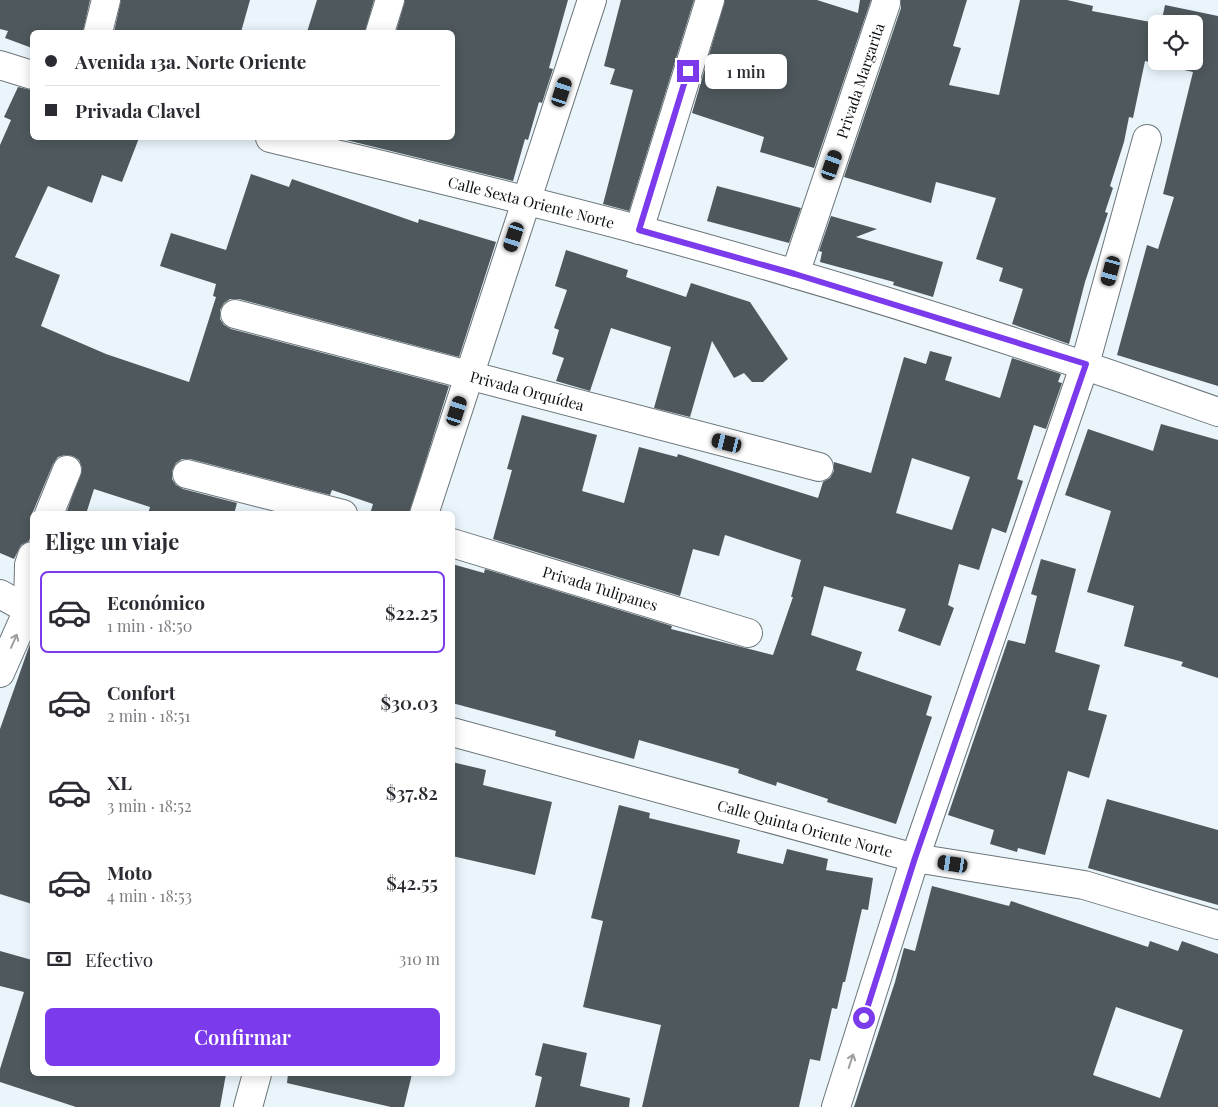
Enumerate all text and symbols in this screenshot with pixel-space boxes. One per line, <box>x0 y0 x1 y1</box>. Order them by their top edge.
map controls <box>1148 15 1203 70</box>
button: locate <box>1148 15 1203 70</box>
street label: Privada Margarita <box>831 20 889 141</box>
text: Avenida 13a. Norte Oriente <box>75 48 306 74</box>
callout: 1 min <box>706 54 788 88</box>
route end <box>677 60 699 82</box>
text: 1 min <box>727 61 765 82</box>
car <box>550 75 573 109</box>
text: Privada Clavel <box>75 97 201 123</box>
car <box>820 148 843 182</box>
street label: Calle Sexta Oriente Norte <box>446 171 617 233</box>
car <box>502 220 525 254</box>
car <box>1099 255 1122 287</box>
street label: Privada Orquídea <box>468 366 587 415</box>
car <box>445 394 468 428</box>
car <box>710 432 743 454</box>
text: Elige un viaje <box>45 526 179 556</box>
street label: Privada Tulipanes <box>540 561 660 615</box>
text: Económico <box>107 589 205 615</box>
icon: car <box>47 590 92 635</box>
text: $22.25 <box>385 599 438 625</box>
text: 1 min · 18:50 <box>107 615 192 636</box>
one-way arrow <box>9 634 19 649</box>
text: Confort <box>107 679 175 705</box>
icon: car <box>47 680 92 725</box>
text: $30.03 <box>381 689 438 715</box>
text: 2 min · 18:51 <box>107 705 190 726</box>
text: XL <box>107 769 132 795</box>
icon: car <box>47 770 92 815</box>
text: $37.82 <box>386 779 438 805</box>
text: 3 min · 18:52 <box>107 795 192 816</box>
street label: Calle Quinta Oriente Norte <box>715 795 895 861</box>
car <box>937 854 968 874</box>
text: Moto <box>107 859 152 885</box>
icon: car <box>47 860 92 905</box>
text: $42.55 <box>386 869 438 895</box>
text: 4 min · 18:53 <box>107 885 192 906</box>
icon: cash <box>45 945 73 973</box>
text: Efectivo <box>85 946 153 972</box>
text: 310 m <box>399 948 440 969</box>
route start <box>853 1007 875 1029</box>
button: Confirmar <box>45 1008 440 1066</box>
one-way arrow <box>846 1053 856 1069</box>

